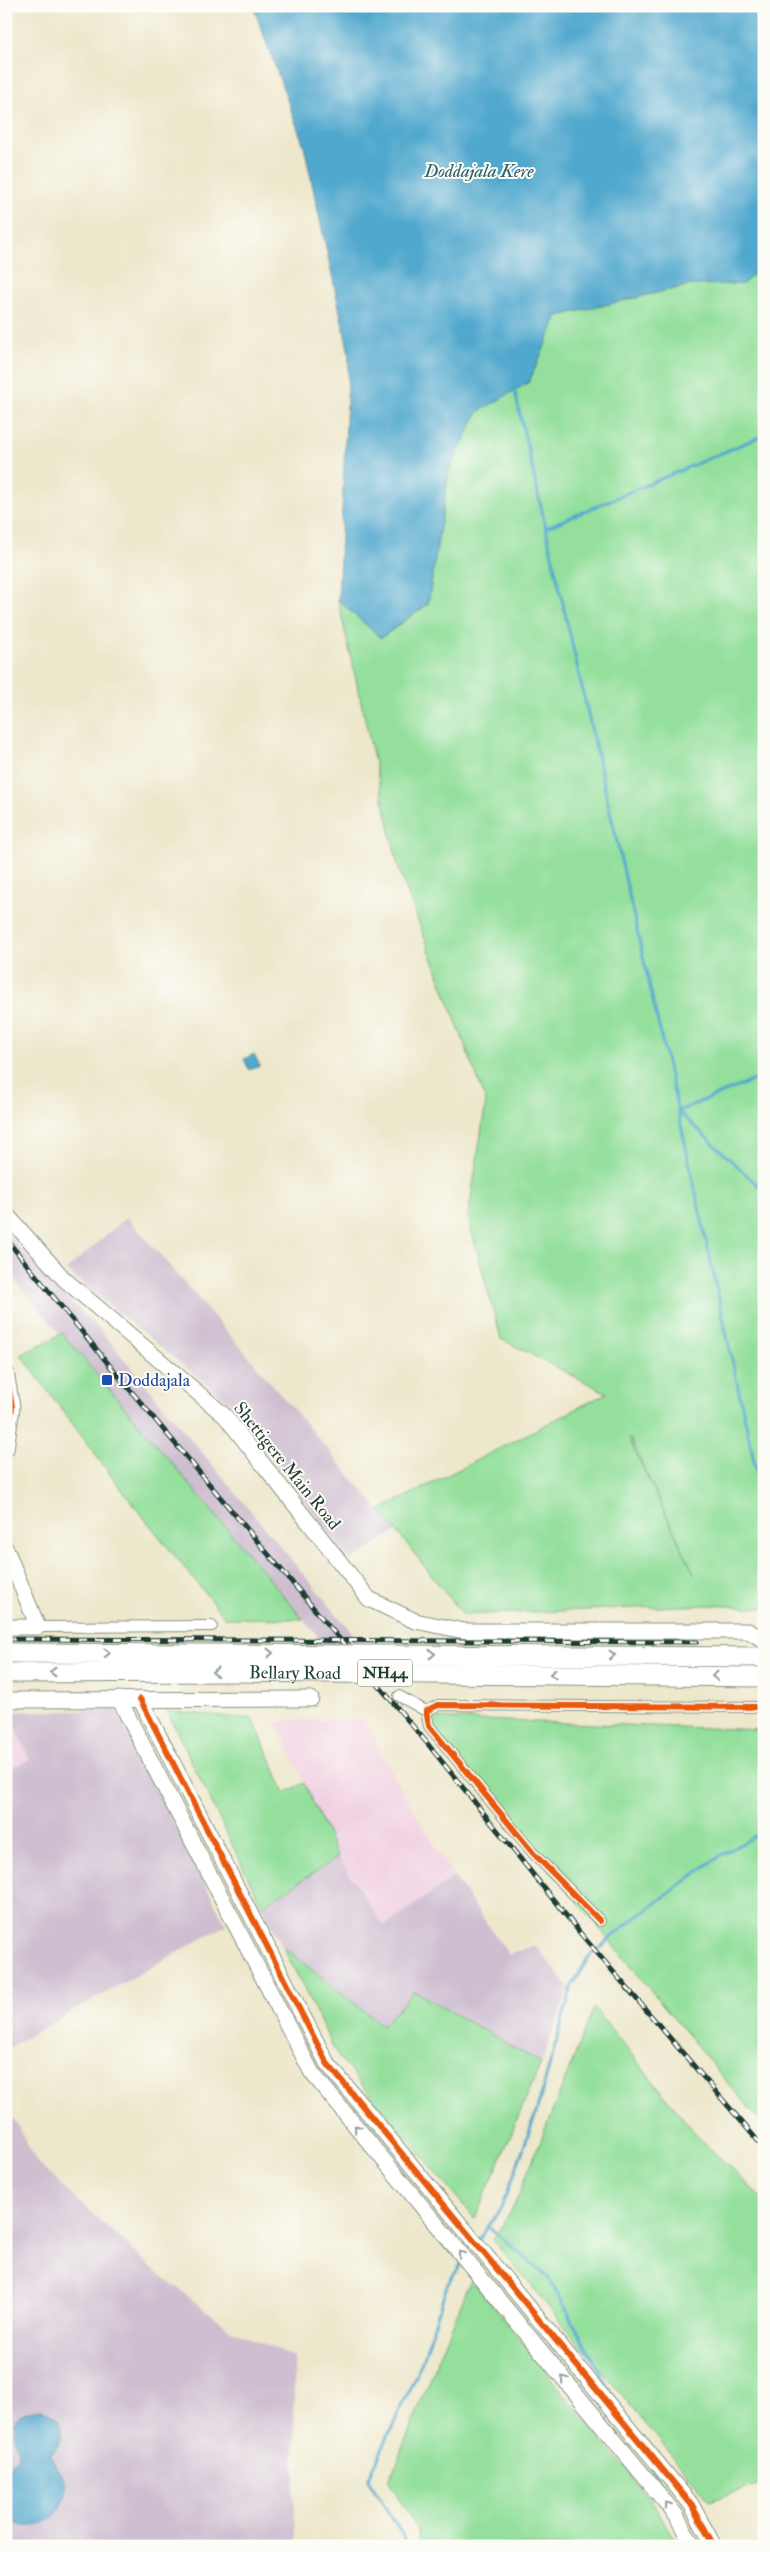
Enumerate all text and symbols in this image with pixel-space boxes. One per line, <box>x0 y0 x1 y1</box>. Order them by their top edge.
water label: Doddajala Kere <box>423 159 534 183</box>
place label: Doddajala <box>118 1369 191 1392</box>
marker: Doddajala <box>100 1373 114 1387</box>
street label: Shettigere Main Road <box>228 1397 346 1535</box>
one-way arrow <box>104 1647 112 1658</box>
one-way arrow <box>266 1648 274 1658</box>
one-way arrow <box>429 1649 437 1659</box>
one-way arrow <box>609 1650 617 1660</box>
road number: NH44 <box>358 1660 412 1686</box>
street label: Bellary Road <box>249 1661 341 1685</box>
one-way arrow <box>48 1667 56 1677</box>
one-way arrow <box>211 1667 218 1677</box>
one-way arrow <box>548 1669 556 1679</box>
one-way arrow <box>711 1671 718 1681</box>
one-way arrow <box>354 2125 363 2134</box>
one-way arrow <box>457 2250 466 2259</box>
one-way arrow <box>562 2376 570 2385</box>
one-way arrow <box>664 2501 673 2510</box>

